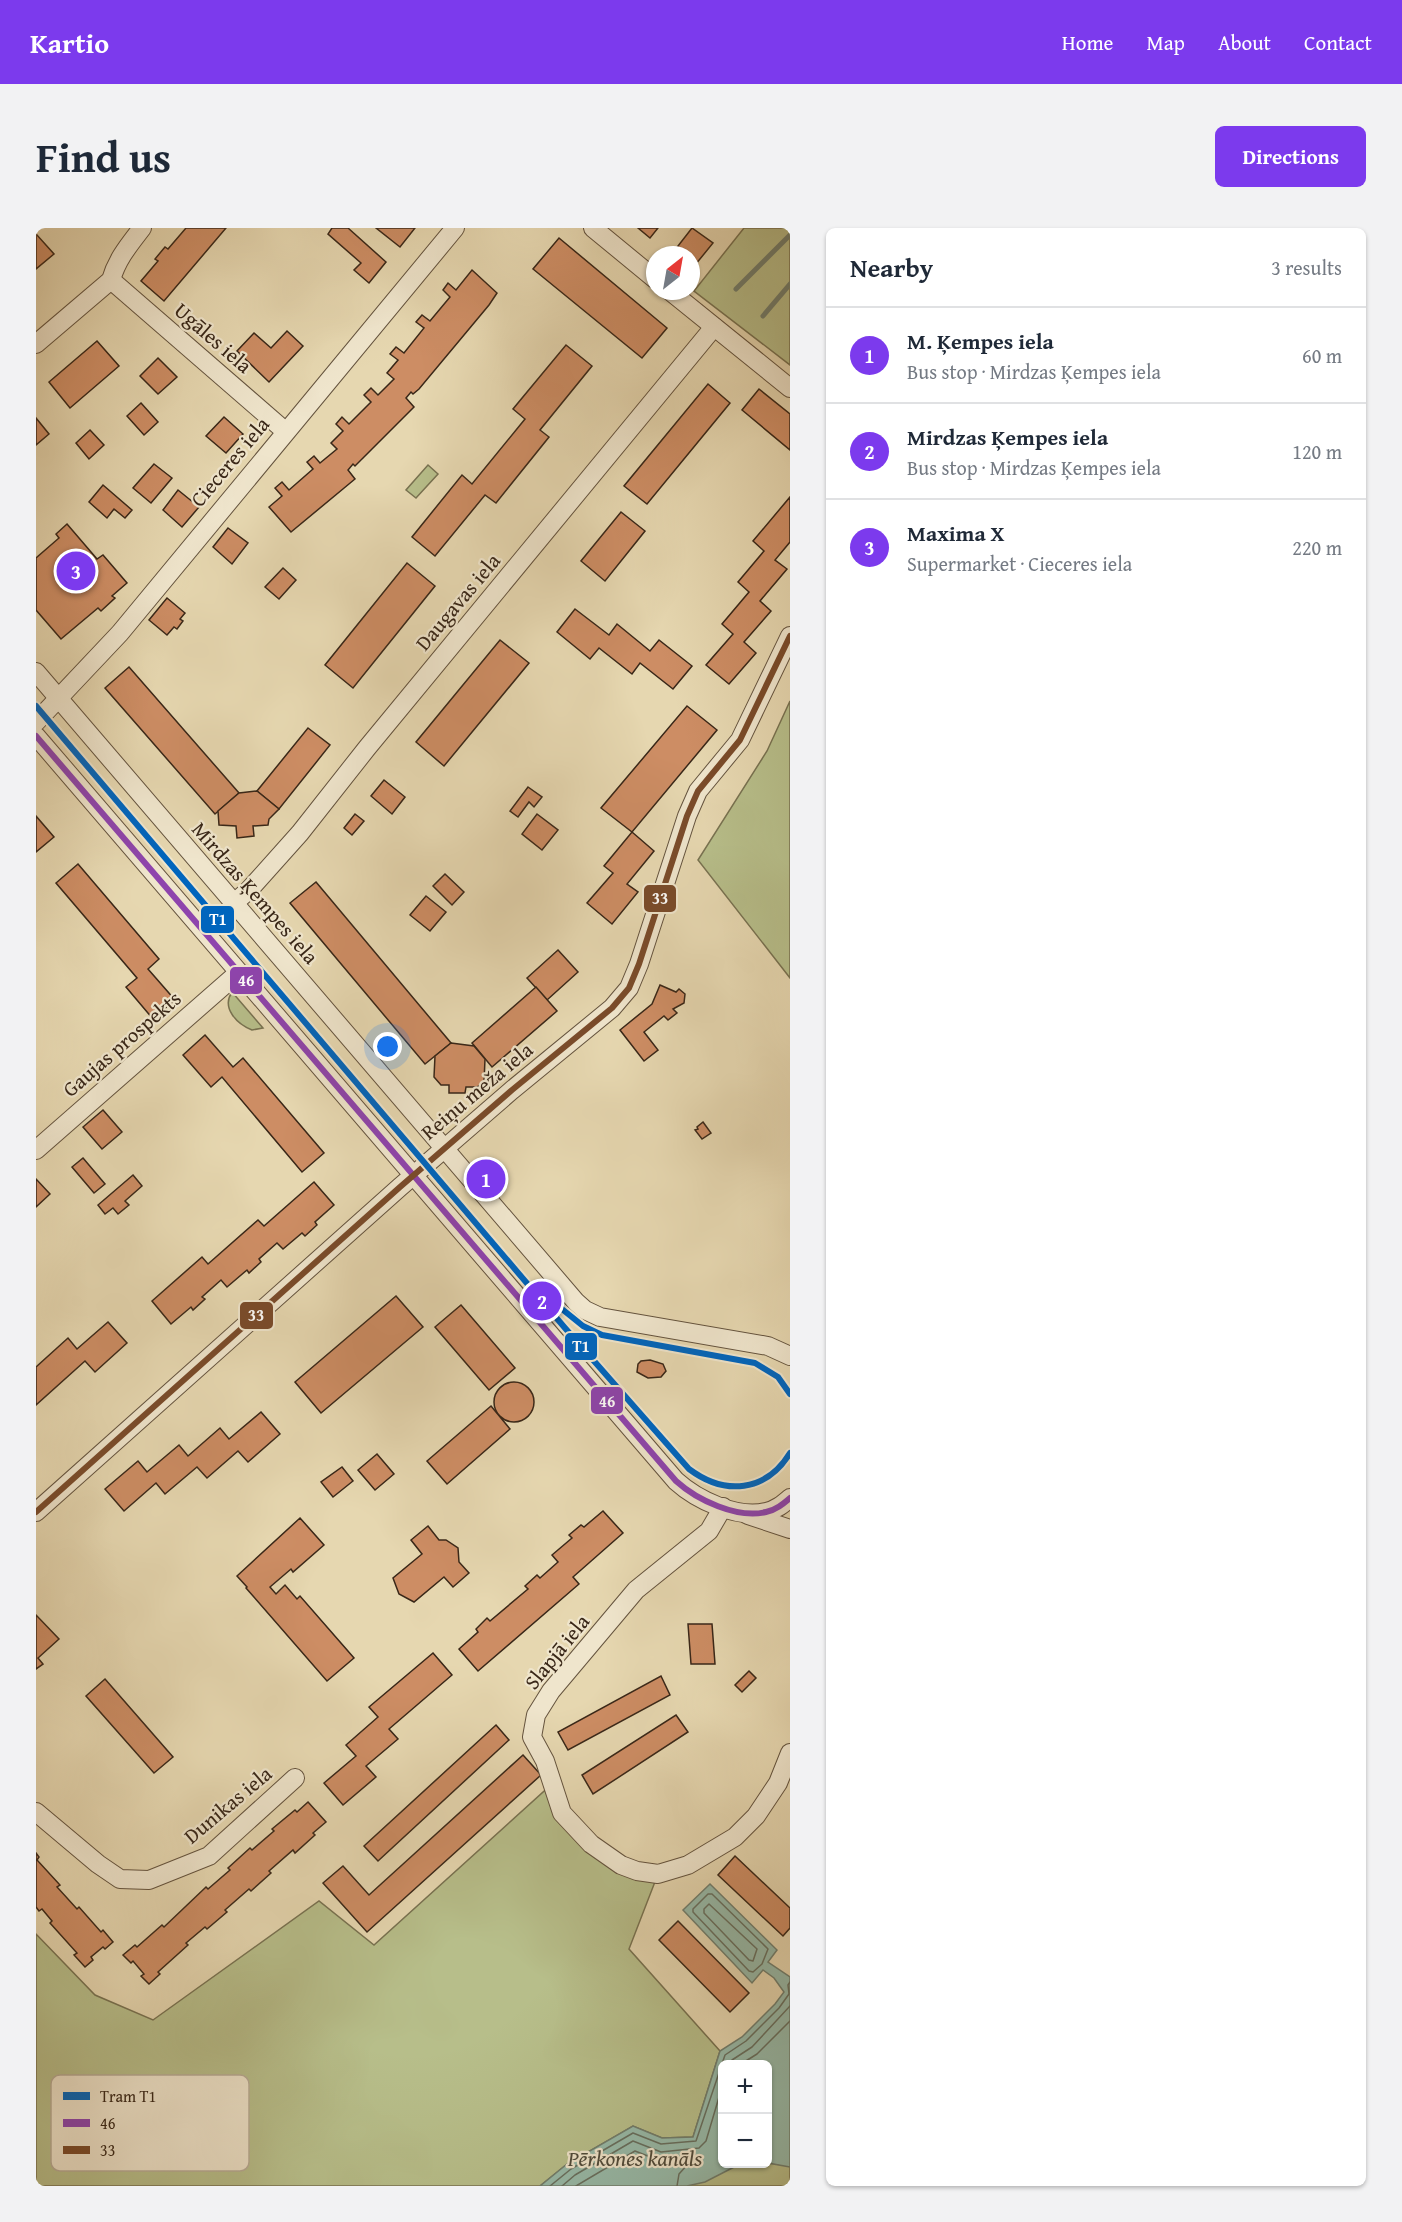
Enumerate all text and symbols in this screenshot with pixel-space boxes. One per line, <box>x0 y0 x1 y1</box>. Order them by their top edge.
text: Kartio <box>30 22 109 63</box>
text: Home <box>1062 27 1113 58</box>
text: Map <box>1146 27 1185 58</box>
text: About <box>1218 27 1271 58</box>
text: Contact <box>1304 27 1372 58</box>
text: Find us <box>36 126 171 187</box>
button: Directions <box>1215 126 1366 187</box>
north arrow <box>646 246 700 300</box>
text: Nearby <box>850 248 933 287</box>
text: 3 results <box>1271 253 1342 282</box>
street label: Ugāles iela <box>167 295 259 380</box>
text: M. Ķempes iela <box>907 325 1054 357</box>
text: 1 <box>864 341 875 370</box>
text: 60 m <box>1302 341 1342 370</box>
text: Bus stop · Mirdzas Ķempes iela <box>907 357 1161 386</box>
street label: Cieceres iela <box>183 410 277 513</box>
text: Mirdzas Ķempes iela <box>907 421 1108 453</box>
text: 2 <box>864 437 875 466</box>
text: 120 m <box>1292 437 1342 466</box>
text: Bus stop · Mirdzas Ķempes iela <box>907 453 1161 482</box>
text: Maxima X <box>907 517 1005 549</box>
text: 3 <box>864 533 875 562</box>
text: 220 m <box>1292 533 1342 562</box>
street label: Daugavas iela <box>408 546 508 657</box>
pin: 3 <box>56 548 96 594</box>
text: Supermarket · Cieceres iela <box>907 549 1132 578</box>
street label: Mirdzas Ķempes iela <box>185 815 326 971</box>
line badge: 33 <box>643 884 677 913</box>
text: 33 <box>652 886 668 910</box>
line badge: T1 <box>200 905 235 934</box>
text: T1 <box>209 907 227 931</box>
line badge: 46 <box>229 966 263 995</box>
text: 46 <box>238 968 254 992</box>
street label: Gaujas prospekts <box>55 983 188 1104</box>
your location <box>373 1032 402 1061</box>
street label: Reiņu meža iela <box>414 1034 540 1147</box>
pin: 1 <box>466 1156 506 1202</box>
pin: 2 <box>522 1278 562 1324</box>
line badge: 33 <box>239 1301 274 1330</box>
text: 33 <box>248 1303 264 1327</box>
line badge: T1 <box>564 1332 598 1361</box>
text: T1 <box>572 1334 590 1358</box>
line badge: 46 <box>590 1386 624 1415</box>
text: 46 <box>599 1389 615 1413</box>
street label: Slapjā iela <box>517 1607 597 1696</box>
street label: Dunikas iela <box>177 1758 279 1851</box>
map controls <box>718 2060 772 2168</box>
button: + <box>718 2060 772 2114</box>
legend <box>51 2075 249 2171</box>
text: Tram T1 <box>100 2084 156 2108</box>
text: 46 <box>100 2111 116 2135</box>
button: − <box>718 2114 772 2168</box>
text: 33 <box>100 2138 115 2162</box>
water label: Pērkones kanāls <box>567 2142 702 2174</box>

